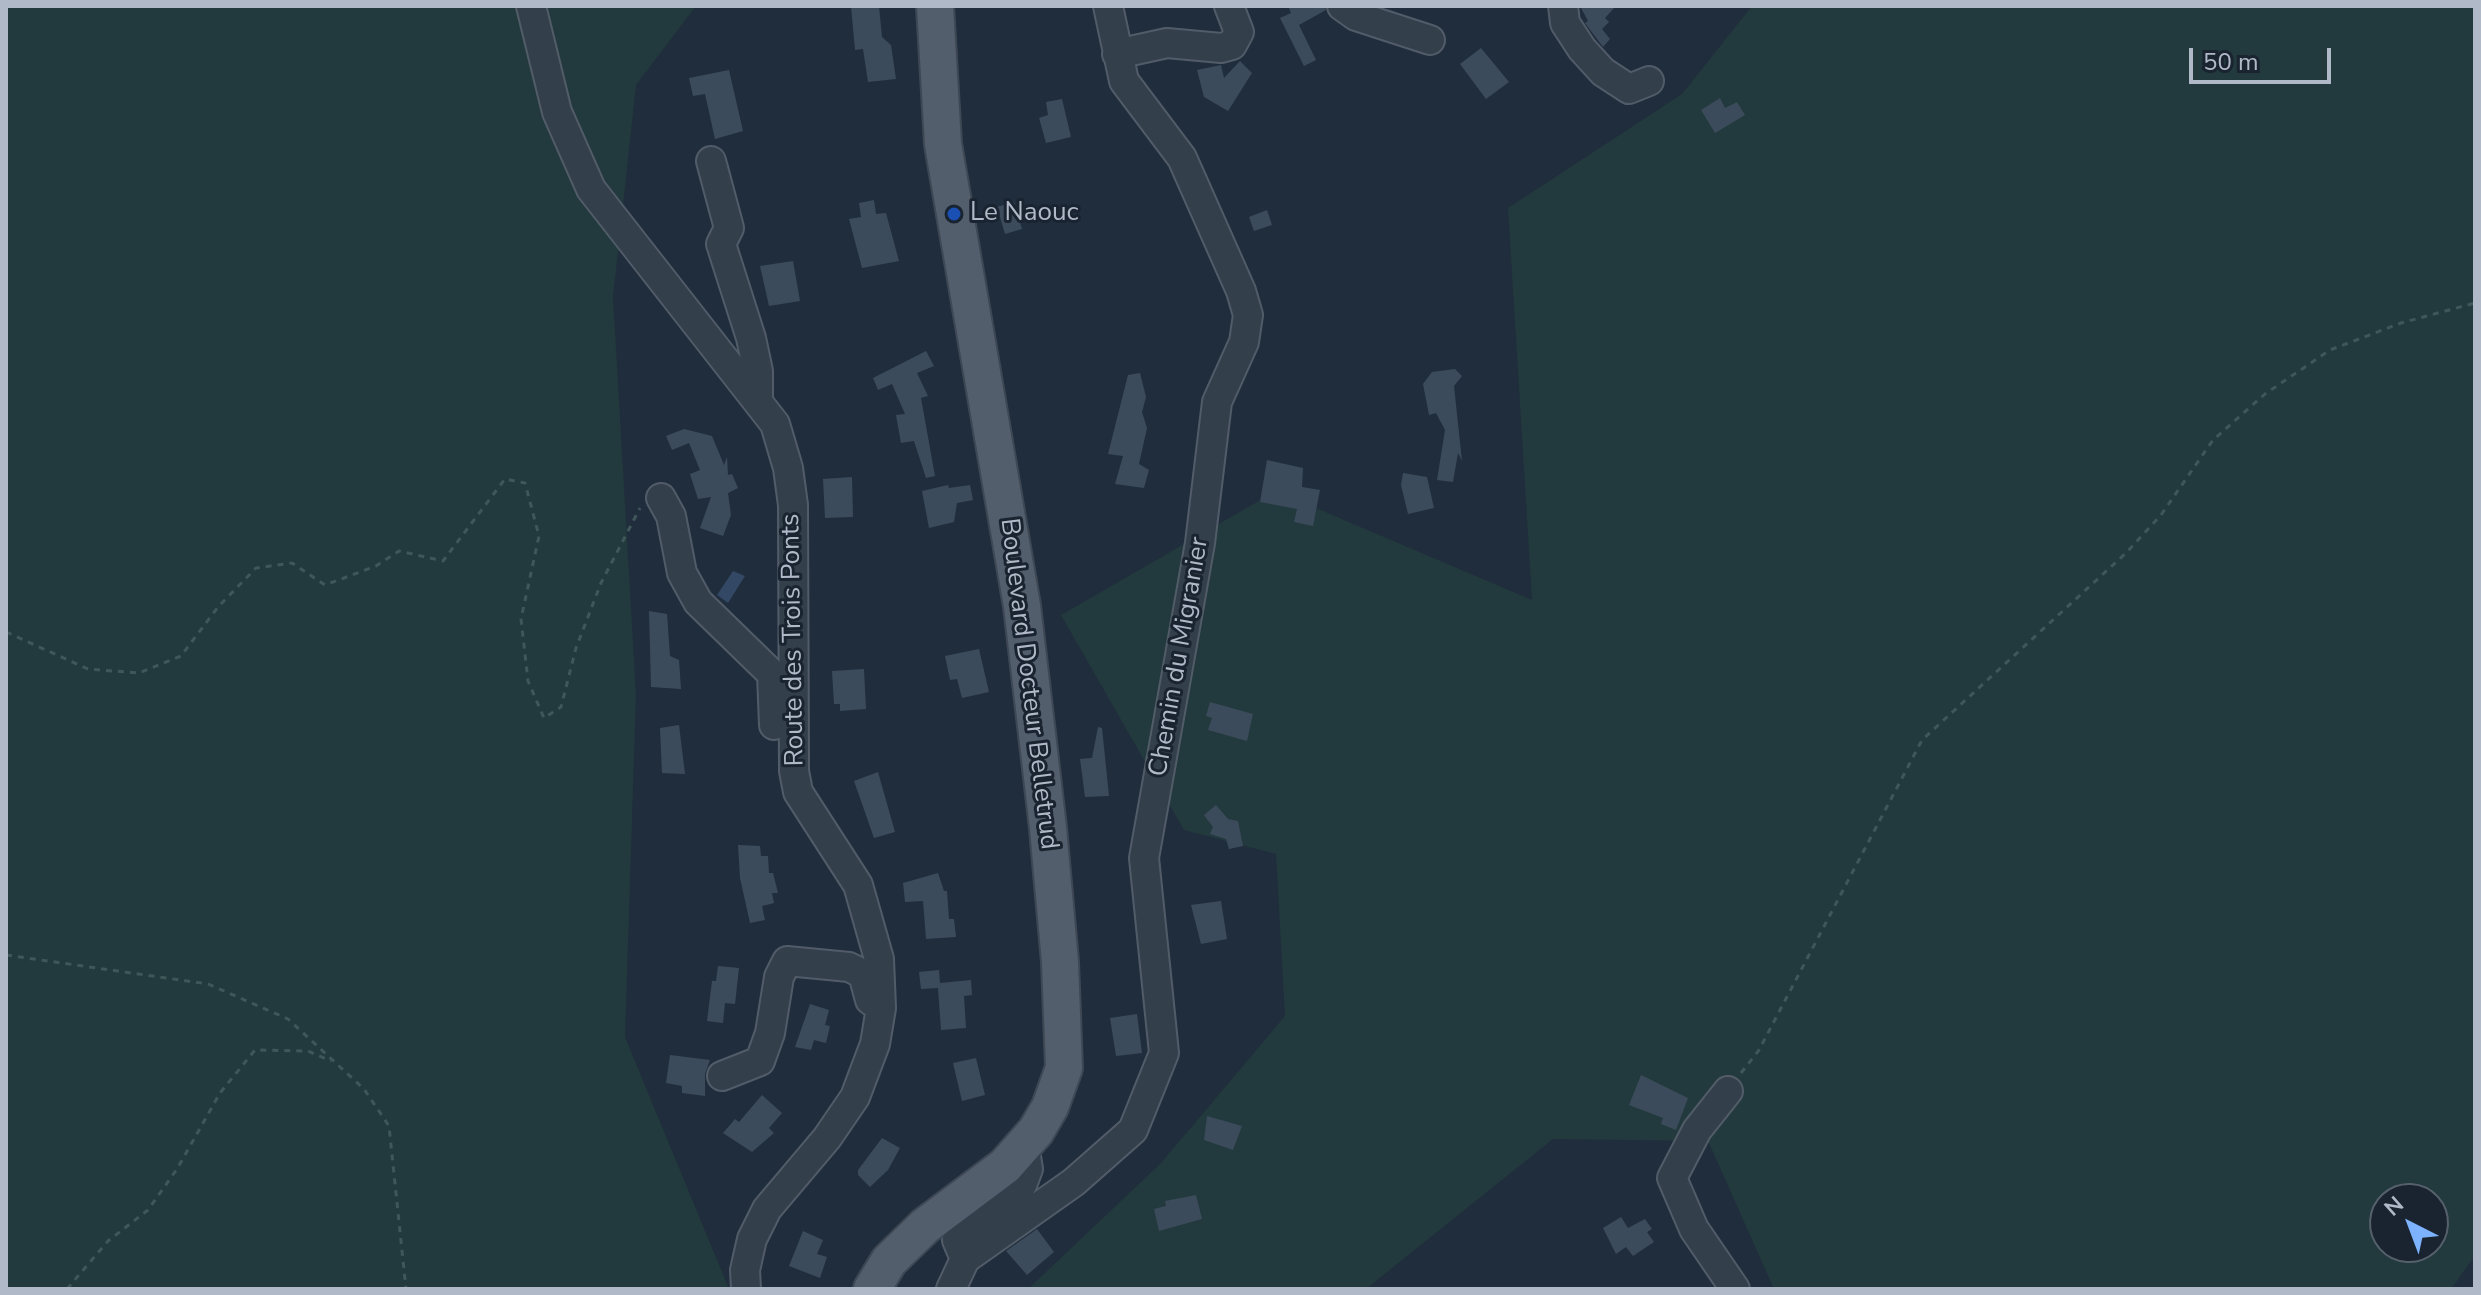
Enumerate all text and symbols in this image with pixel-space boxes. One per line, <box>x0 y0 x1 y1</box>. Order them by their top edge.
scale bar <box>2193 32 2335 82</box>
text: 50 m <box>2203 46 2259 78</box>
place label: Le Naouc <box>970 198 1079 230</box>
marker: Le Naouc <box>945 205 963 223</box>
street label: Route des Trois Ponts <box>776 513 812 767</box>
street label: Boulevard Docteur Belletrud <box>992 517 1064 851</box>
street label: Chemin du Migranier <box>1144 535 1216 779</box>
north arrow <box>2369 1183 2449 1263</box>
text: N <box>2378 1190 2410 1223</box>

